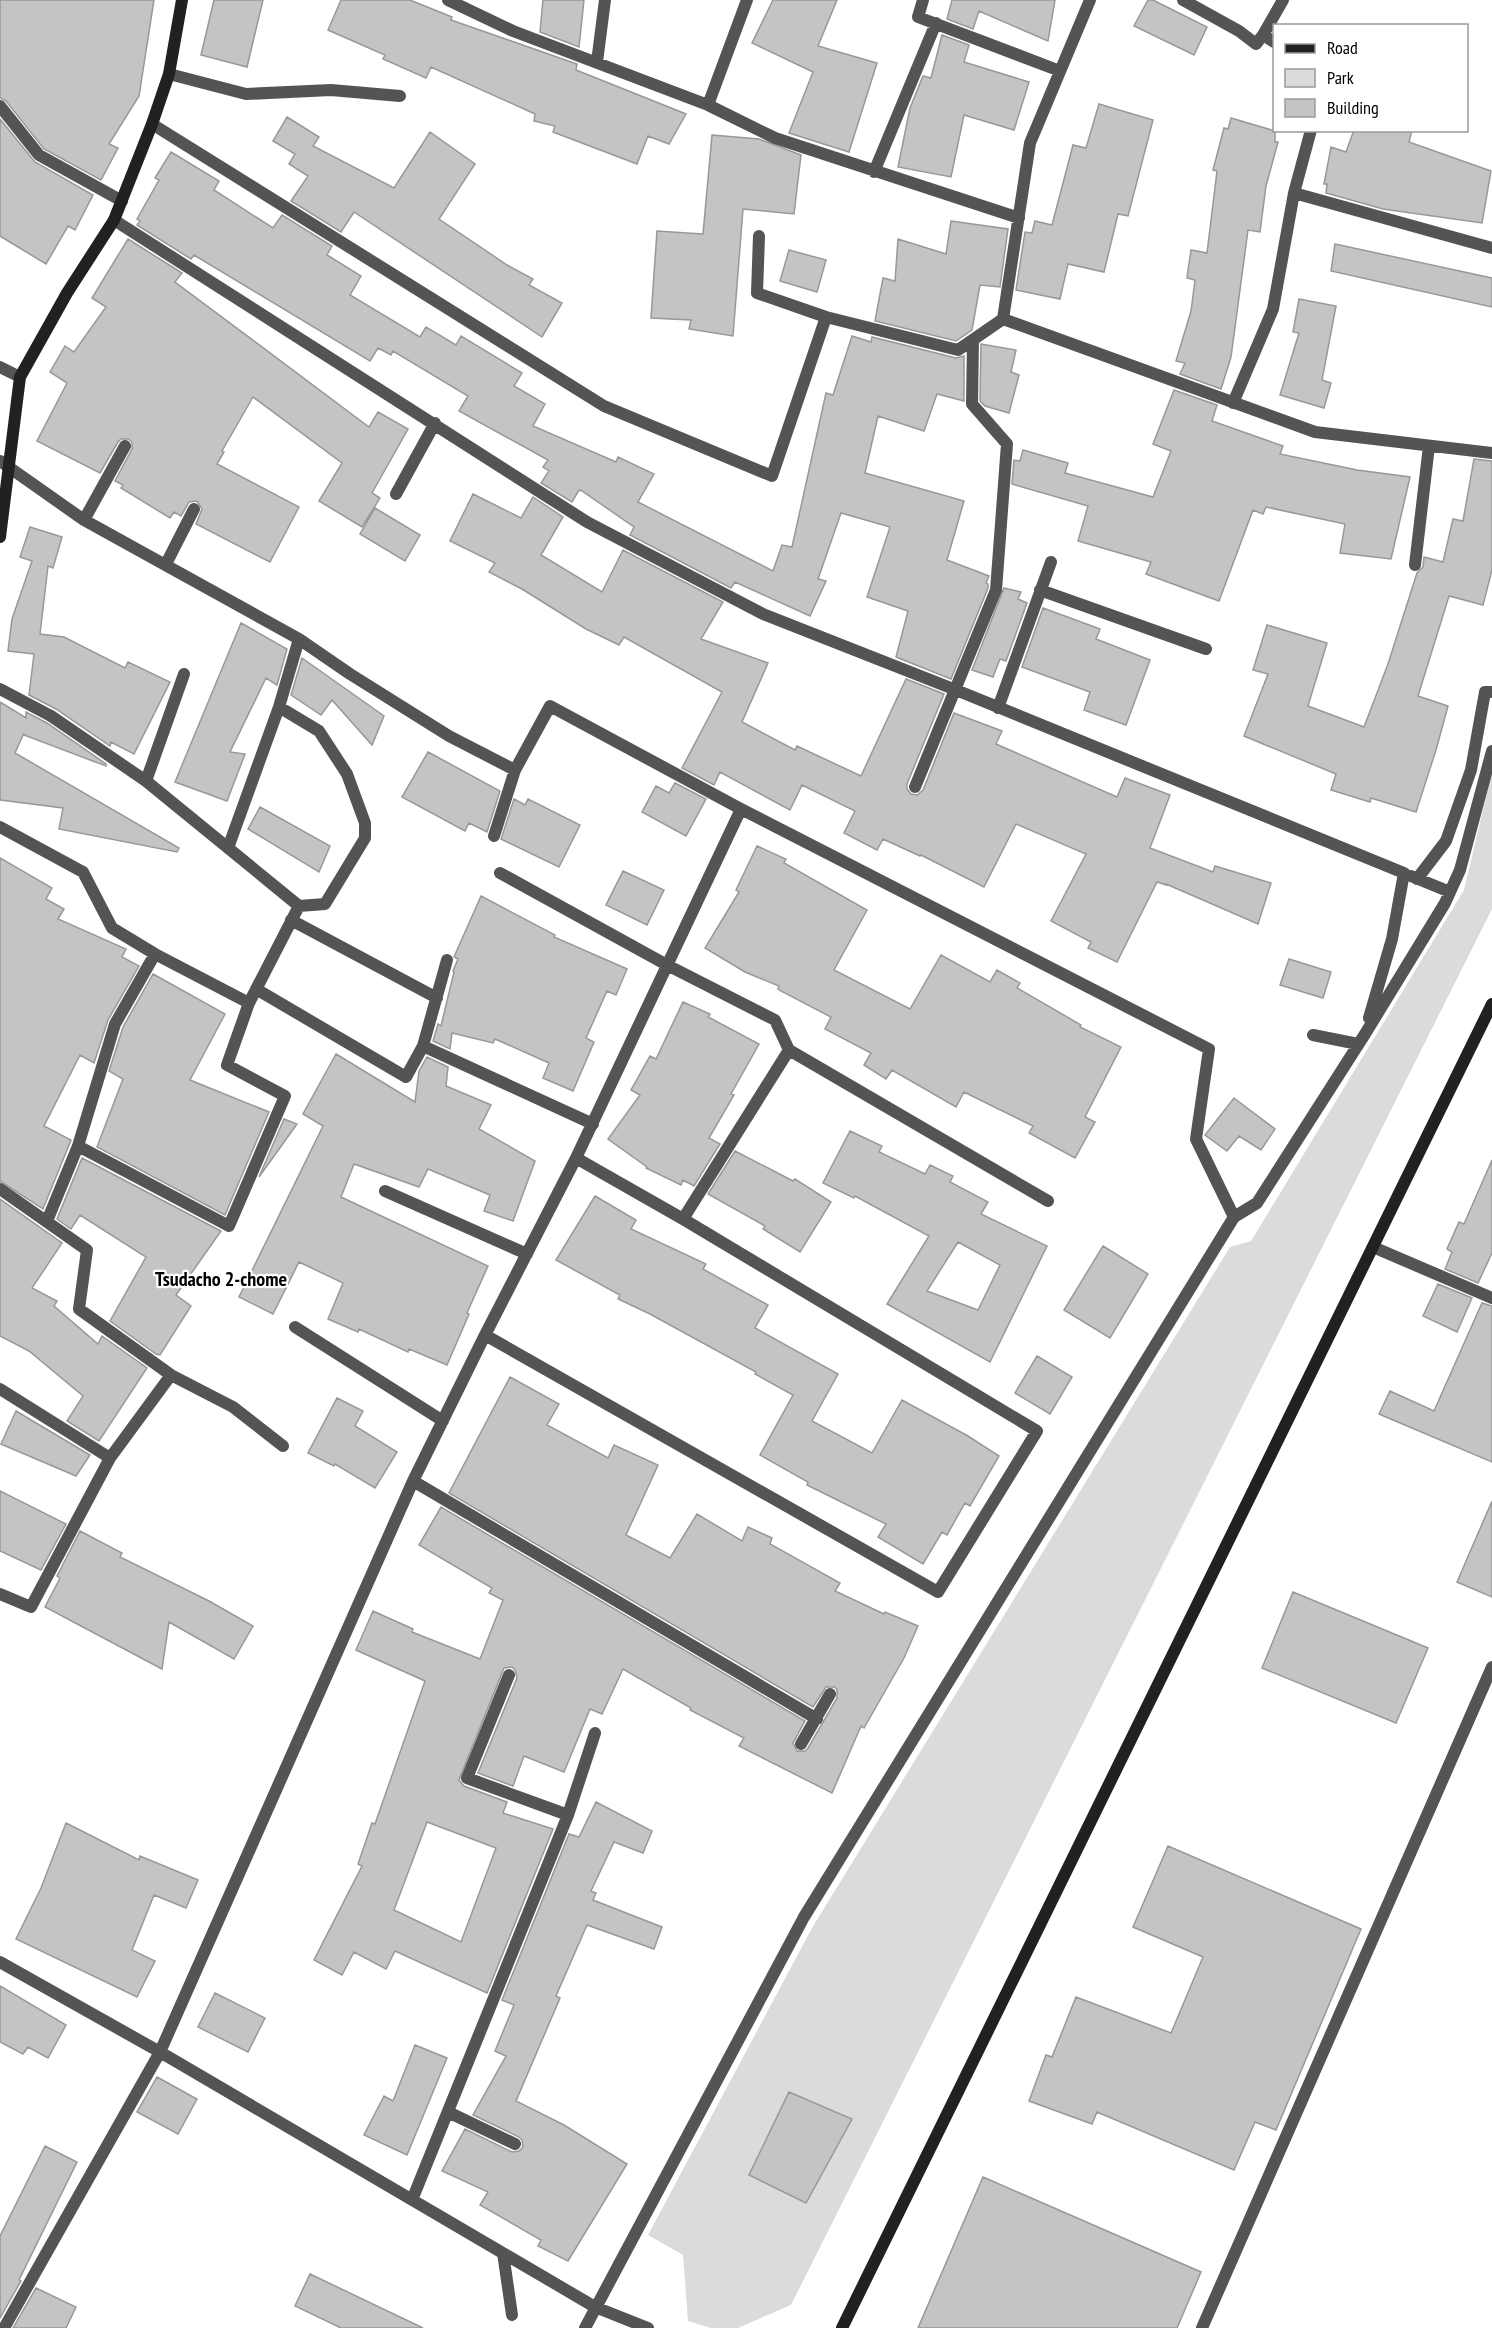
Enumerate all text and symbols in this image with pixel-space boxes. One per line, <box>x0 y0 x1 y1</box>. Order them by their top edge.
legend <box>1273 24 1468 132</box>
text: Road <box>1327 36 1358 59</box>
text: Park <box>1327 66 1354 89</box>
text: Building <box>1327 96 1379 119</box>
district label: Tsudacho 2-chome <box>155 1266 287 1292</box>

